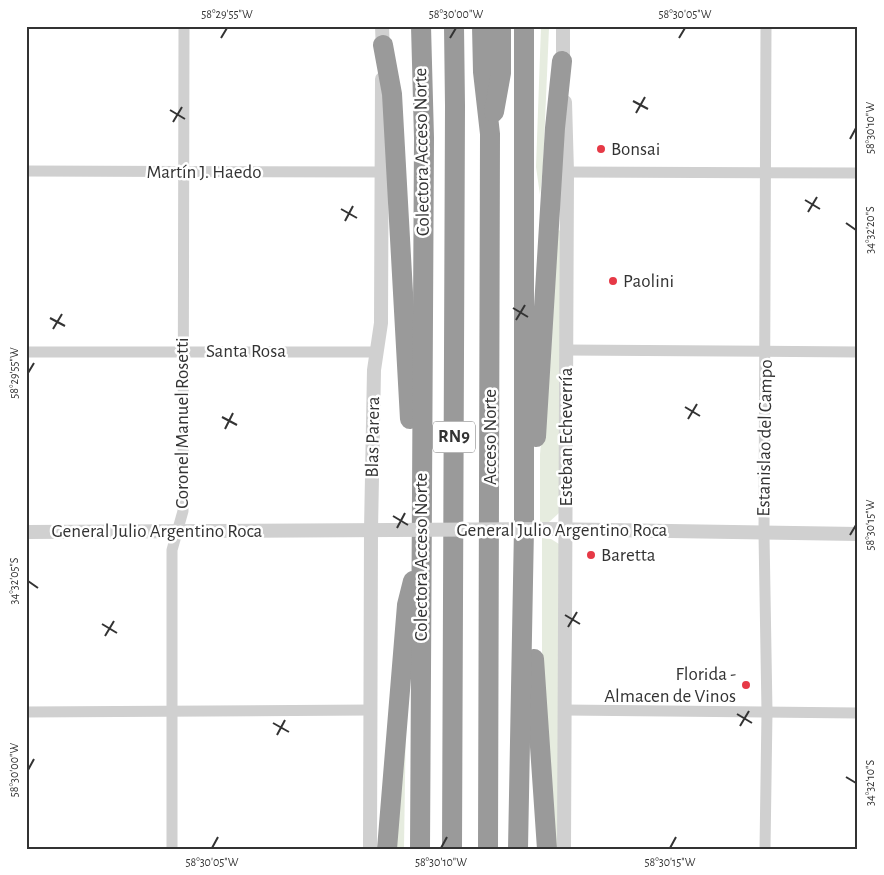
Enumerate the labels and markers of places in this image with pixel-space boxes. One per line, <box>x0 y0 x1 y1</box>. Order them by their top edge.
place label: Bonsai <box>611 140 660 159</box>
marker: Bonsai <box>595 143 607 155</box>
place label: Paolini <box>623 272 674 291</box>
marker: Paolini <box>607 275 619 287</box>
place label: Baretta <box>601 546 656 565</box>
marker: Baretta <box>585 549 597 561</box>
place label: Florida - Almacen de Vinos <box>604 665 736 706</box>
marker: Florida - Almacen de Vinos <box>740 679 752 691</box>

